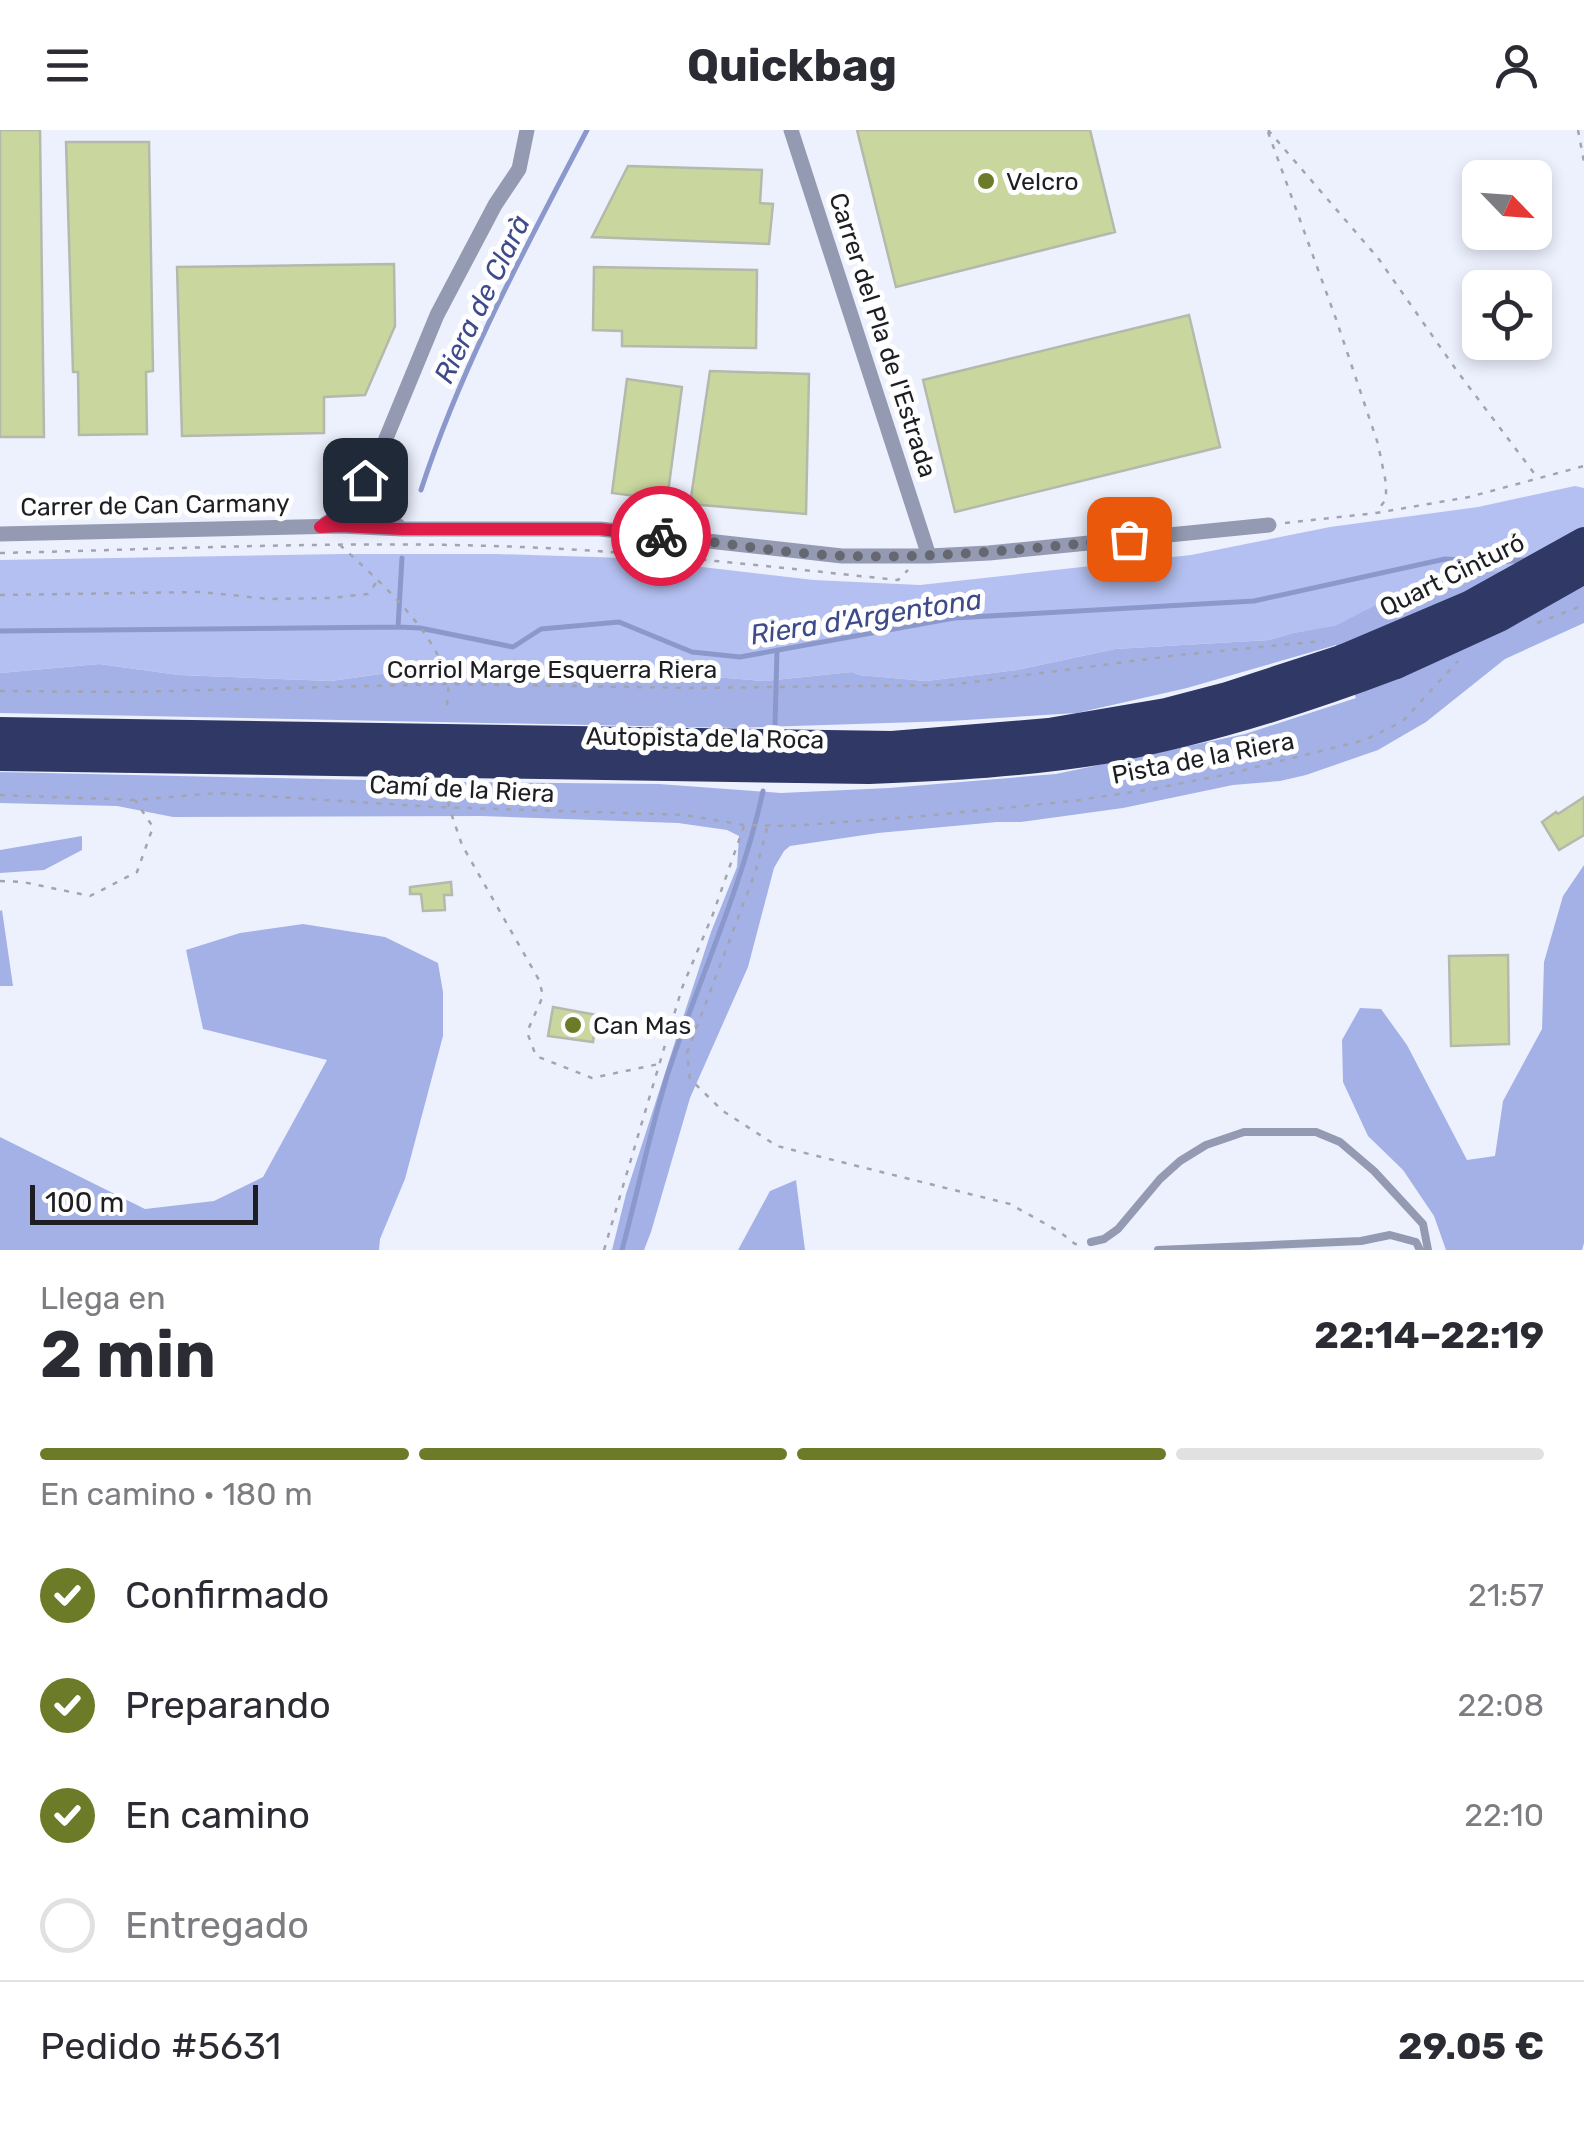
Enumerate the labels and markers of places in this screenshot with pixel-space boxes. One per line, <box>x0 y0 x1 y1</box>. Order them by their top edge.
place label: Velcro <box>1006 167 1079 196</box>
marker: Velcro <box>975 170 997 192</box>
pin <box>323 438 408 523</box>
pin <box>1087 497 1172 582</box>
place label: Can Mas <box>593 1011 691 1040</box>
marker: Can Mas <box>562 1014 584 1036</box>

